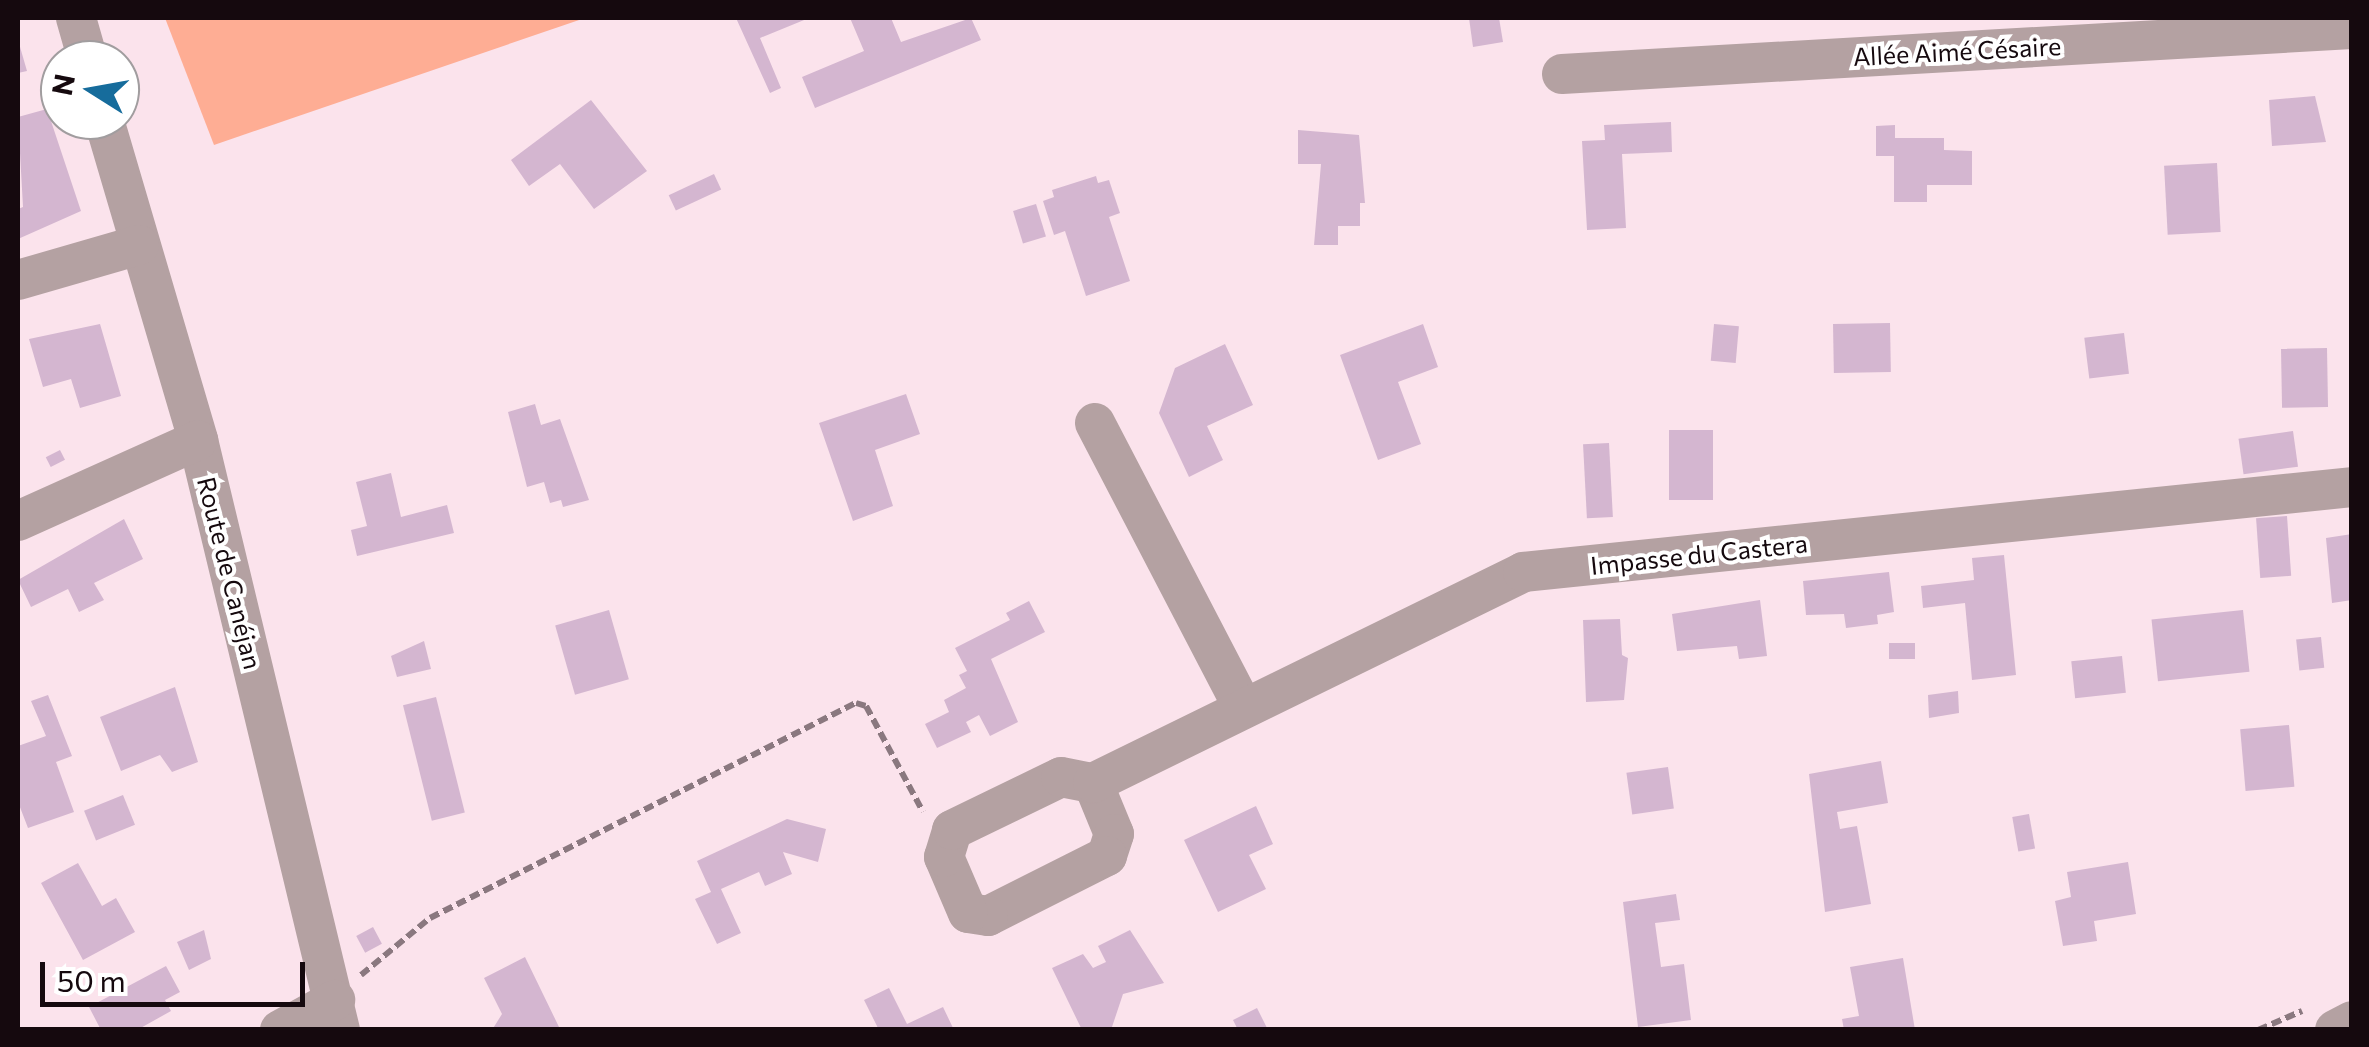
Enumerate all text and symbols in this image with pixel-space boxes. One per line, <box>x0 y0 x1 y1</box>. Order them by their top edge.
street label: Allée Aimé Césaire <box>1852 31 2062 71</box>
north arrow <box>40 40 140 140</box>
text: N <box>44 71 81 98</box>
street label: Route de Canéjan <box>192 474 268 672</box>
street label: Impasse du Castera <box>1589 528 1809 580</box>
scale bar <box>45 942 310 1004</box>
text: 50 m <box>57 961 126 998</box>

